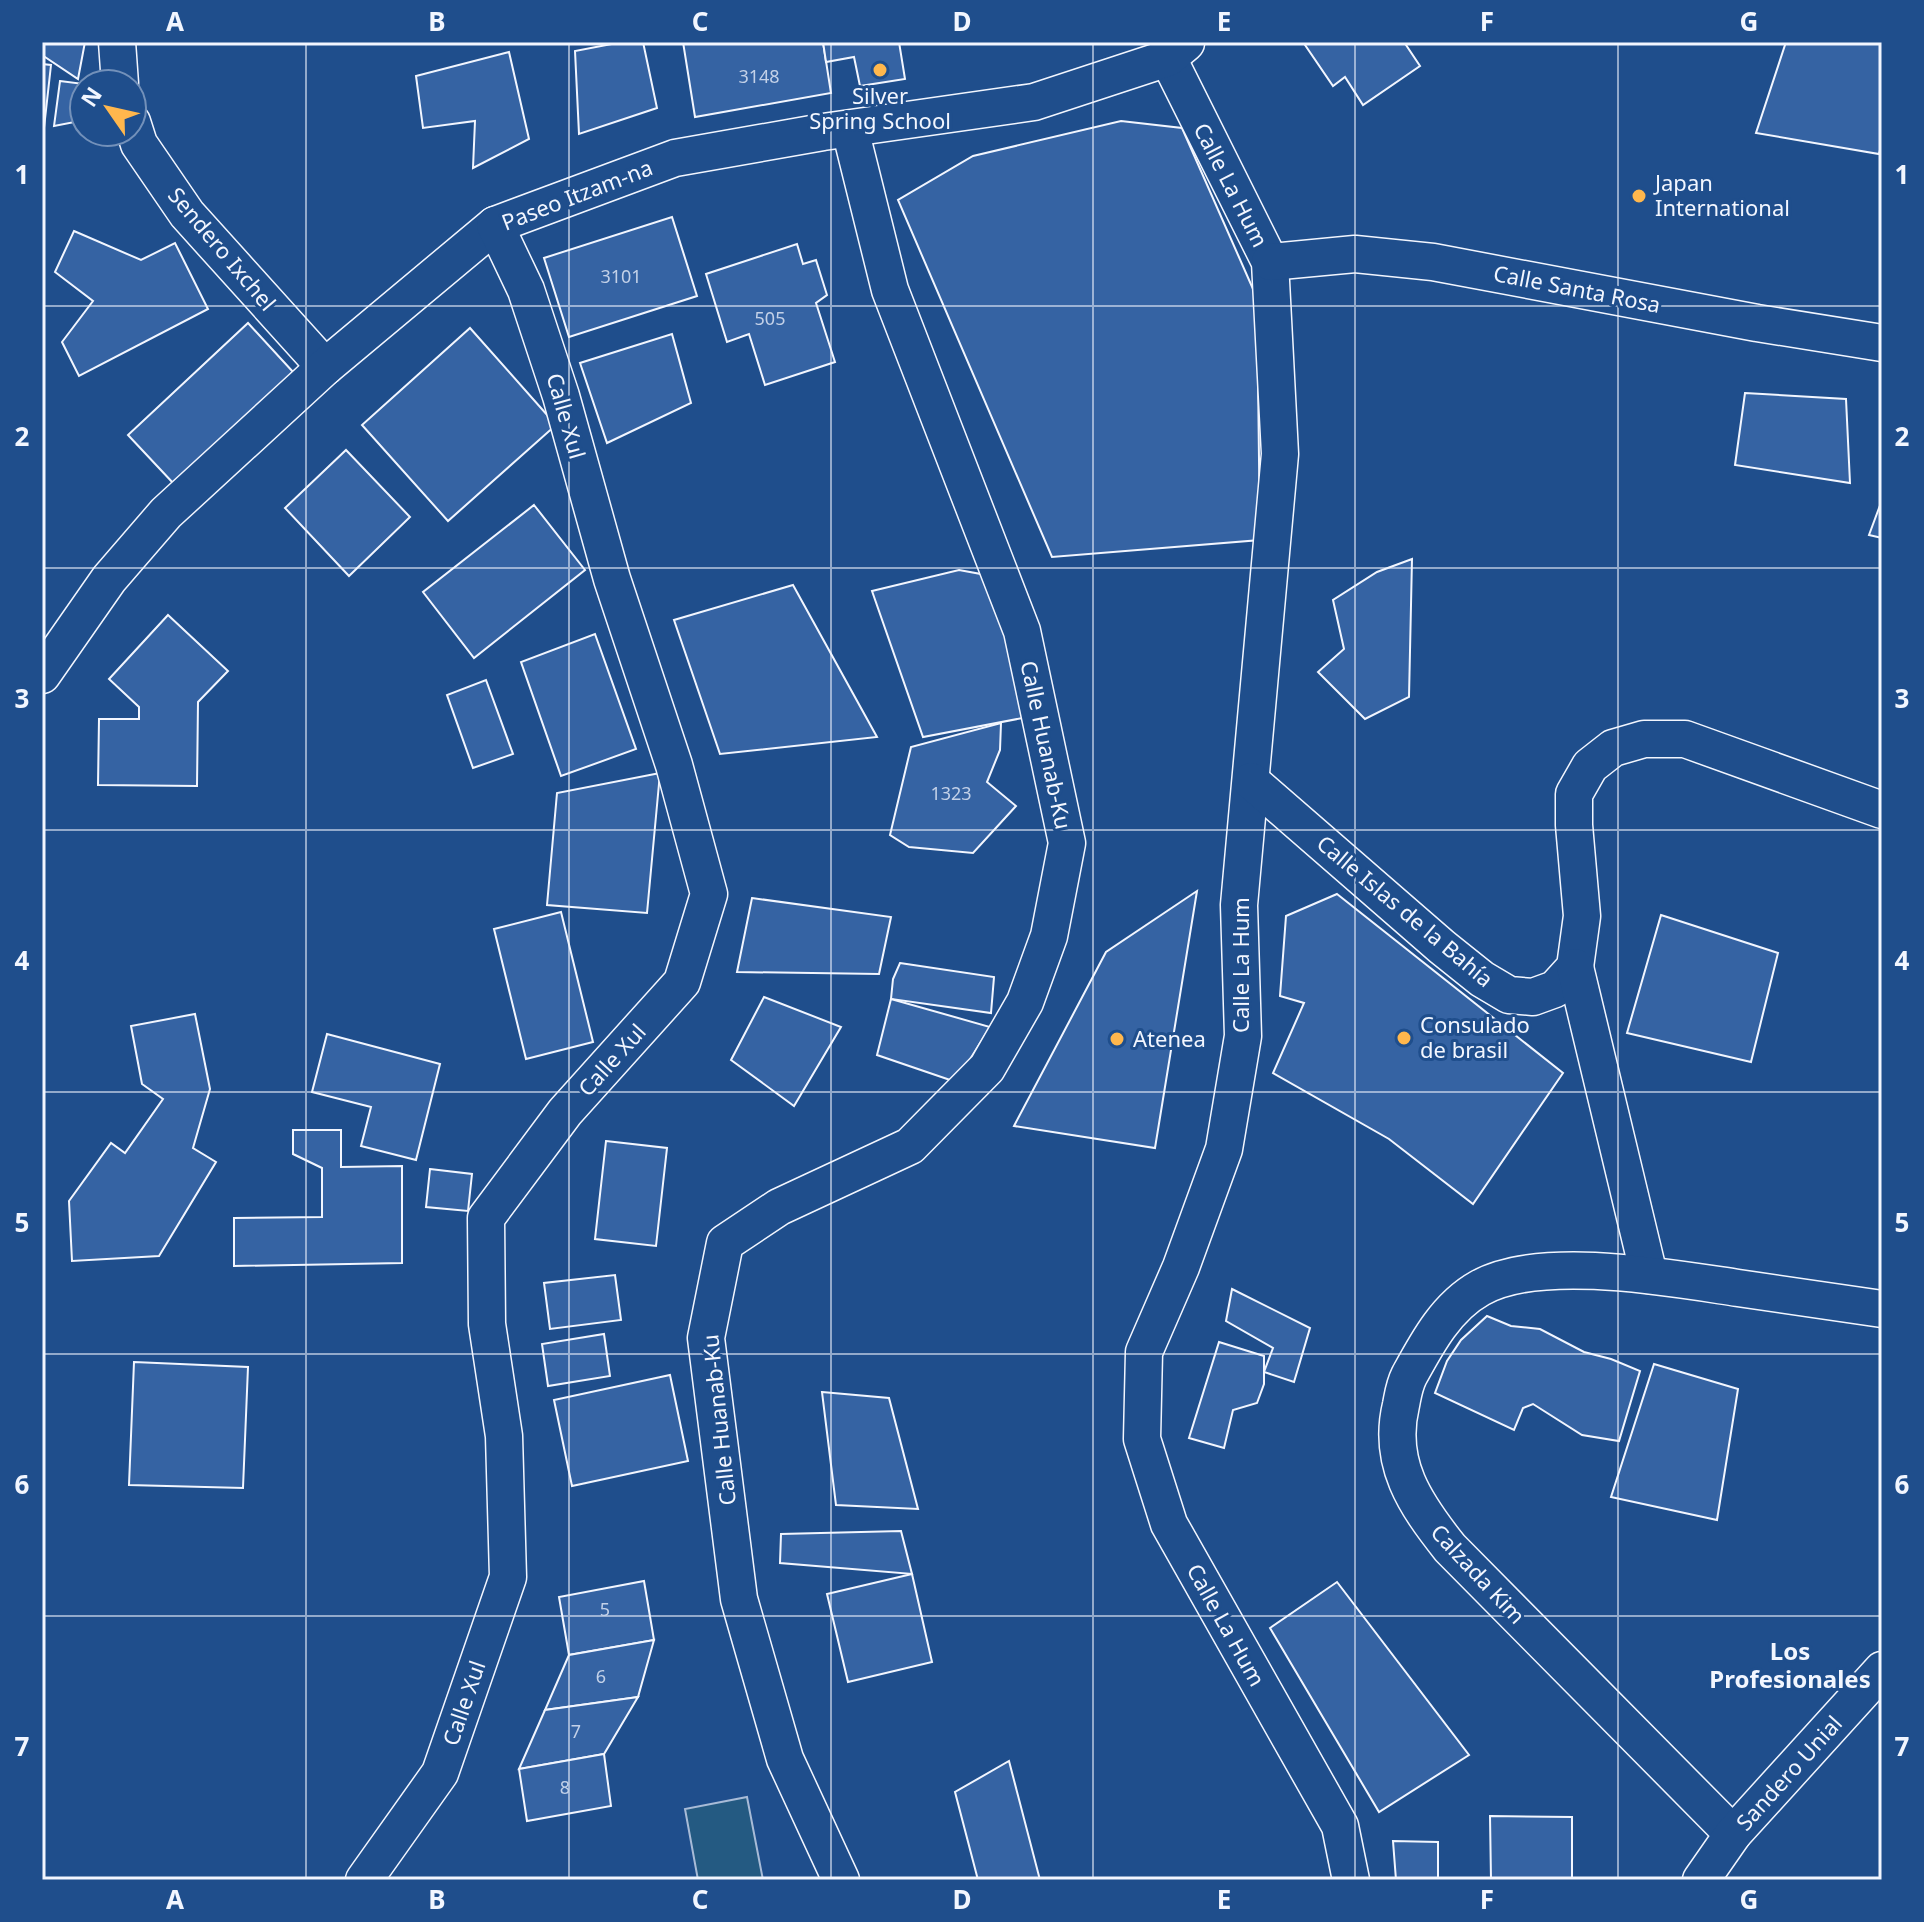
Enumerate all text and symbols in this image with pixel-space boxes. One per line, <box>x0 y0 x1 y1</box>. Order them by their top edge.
text: A <box>166 3 184 39</box>
text: B <box>428 3 446 39</box>
text: C <box>692 3 708 39</box>
text: D <box>952 3 972 39</box>
text: E <box>1217 3 1231 39</box>
text: F <box>1480 3 1494 39</box>
text: G <box>1740 3 1758 39</box>
marker: Silver Spring School <box>871 61 889 79</box>
house number: 3148 <box>738 64 780 88</box>
north arrow <box>68 68 148 148</box>
text: N <box>73 80 108 112</box>
place label: Silver Spring School <box>809 80 951 135</box>
street label: Calle La Hum <box>1188 117 1276 252</box>
street label: Paseo Itzam-na <box>497 152 656 237</box>
text: 1 <box>15 156 29 192</box>
text: 1 <box>1895 156 1909 192</box>
place label: Japan International <box>1653 167 1790 222</box>
street label: Sendero Ixchel <box>162 180 283 316</box>
marker: Japan International <box>1630 187 1648 205</box>
street label: Calle Santa Rosa <box>1491 257 1663 319</box>
house number: 3101 <box>600 264 642 288</box>
house number: 505 <box>755 306 785 330</box>
street label: Calle Xul <box>540 369 593 462</box>
text: 2 <box>15 418 30 454</box>
text: 2 <box>1895 418 1910 454</box>
street label: Calle Huanab-Ku <box>1014 658 1080 832</box>
text: 3 <box>15 680 29 716</box>
text: 3 <box>1895 680 1909 716</box>
house number: 1323 <box>930 781 972 805</box>
street label: Calle Islas de la Bahía <box>1311 828 1500 993</box>
street label: Calle La Hum <box>1225 897 1255 1033</box>
text: 4 <box>15 942 30 978</box>
text: 4 <box>1895 942 1910 978</box>
place label: Consulado de brasil <box>1420 1009 1530 1064</box>
street label: Calle Xul <box>571 1017 652 1102</box>
place label: Atenea <box>1133 1023 1206 1053</box>
marker: Consulado de brasil <box>1395 1029 1413 1047</box>
marker: Atenea <box>1108 1030 1126 1048</box>
text: 5 <box>15 1204 29 1240</box>
text: 5 <box>1895 1204 1909 1240</box>
street label: Calle Huanab-Ku <box>694 1333 742 1507</box>
text: 6 <box>15 1466 30 1502</box>
text: 6 <box>1895 1466 1910 1502</box>
street label: Calzada Kim <box>1425 1517 1533 1630</box>
street label: Calle La Hum <box>1181 1558 1273 1691</box>
house number: 5 <box>600 1597 610 1621</box>
district label: Los Profesionales <box>1709 1634 1871 1695</box>
street label: Calle Xul <box>435 1656 492 1749</box>
house number: 6 <box>596 1664 606 1688</box>
street label: Sandero Unial <box>1729 1708 1848 1836</box>
house number: 7 <box>571 1719 581 1743</box>
text: 7 <box>15 1728 30 1764</box>
text: 7 <box>1895 1728 1910 1764</box>
house number: 8 <box>560 1775 570 1799</box>
text: A <box>166 1881 184 1917</box>
text: B <box>428 1881 446 1917</box>
text: C <box>692 1881 708 1917</box>
text: D <box>952 1881 972 1917</box>
text: E <box>1217 1881 1231 1917</box>
text: F <box>1480 1881 1494 1917</box>
text: G <box>1740 1881 1758 1917</box>

